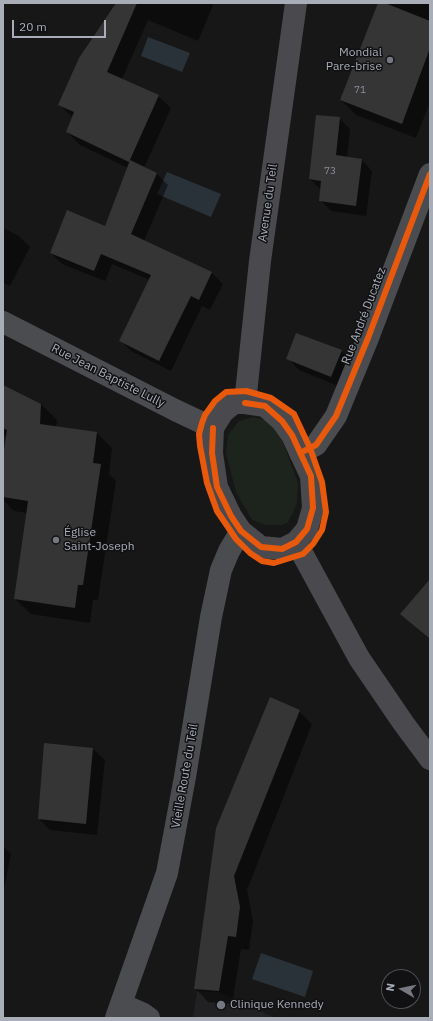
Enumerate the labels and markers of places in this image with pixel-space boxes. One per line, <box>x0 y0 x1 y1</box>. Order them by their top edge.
place label: Mondial Pare-brise <box>326 46 382 74</box>
marker: Mondial Pare-brise <box>385 55 395 65</box>
place label: Église Saint-Joseph <box>64 526 135 554</box>
marker: Église Saint-Joseph <box>51 535 61 545</box>
place label: Clinique Kennedy <box>230 998 324 1012</box>
marker: Clinique Kennedy <box>215 999 227 1011</box>

